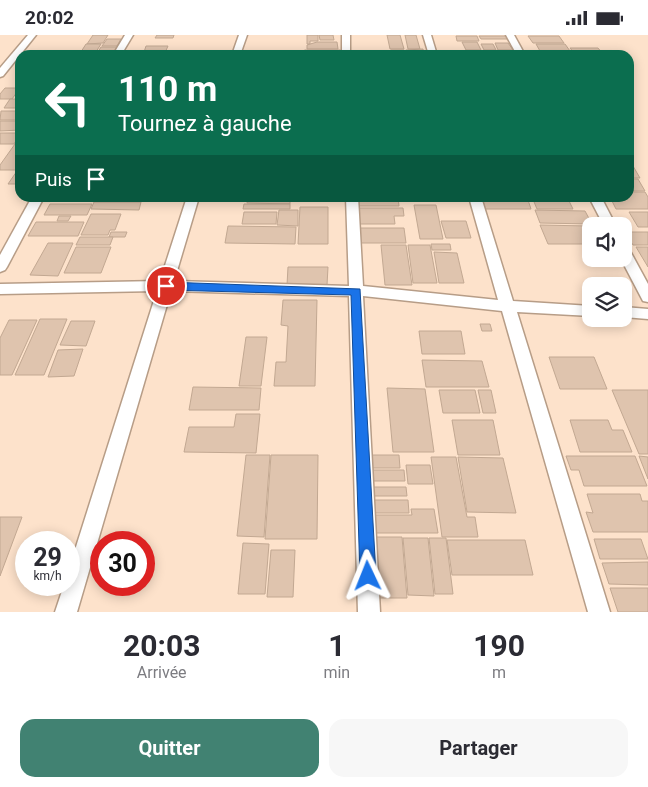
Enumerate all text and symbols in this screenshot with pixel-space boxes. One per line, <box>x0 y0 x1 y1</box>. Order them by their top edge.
text: 20:02 <box>25 6 74 29</box>
text: 110 m <box>118 69 217 110</box>
icon: left <box>35 70 100 135</box>
text: Tournez à gauche <box>118 111 292 136</box>
icon: arrive <box>82 165 110 193</box>
text: Puis <box>35 168 72 191</box>
map controls <box>582 217 632 327</box>
button: sound <box>582 217 632 267</box>
pin <box>145 265 187 307</box>
icon: arrive <box>152 272 180 300</box>
button: layers <box>582 277 632 327</box>
speed limit sign: 30 <box>90 531 155 596</box>
text: 29 <box>33 543 62 572</box>
position arrow <box>341 549 393 601</box>
text: km/h <box>33 569 62 583</box>
text: 20:03 <box>123 628 200 663</box>
text: 1 <box>328 628 345 663</box>
text: 190 <box>473 628 525 663</box>
text: Arrivée <box>137 663 187 682</box>
text: min <box>323 663 350 682</box>
text: m <box>492 663 506 682</box>
button: Quitter <box>20 719 319 777</box>
button: Partager <box>329 719 628 777</box>

